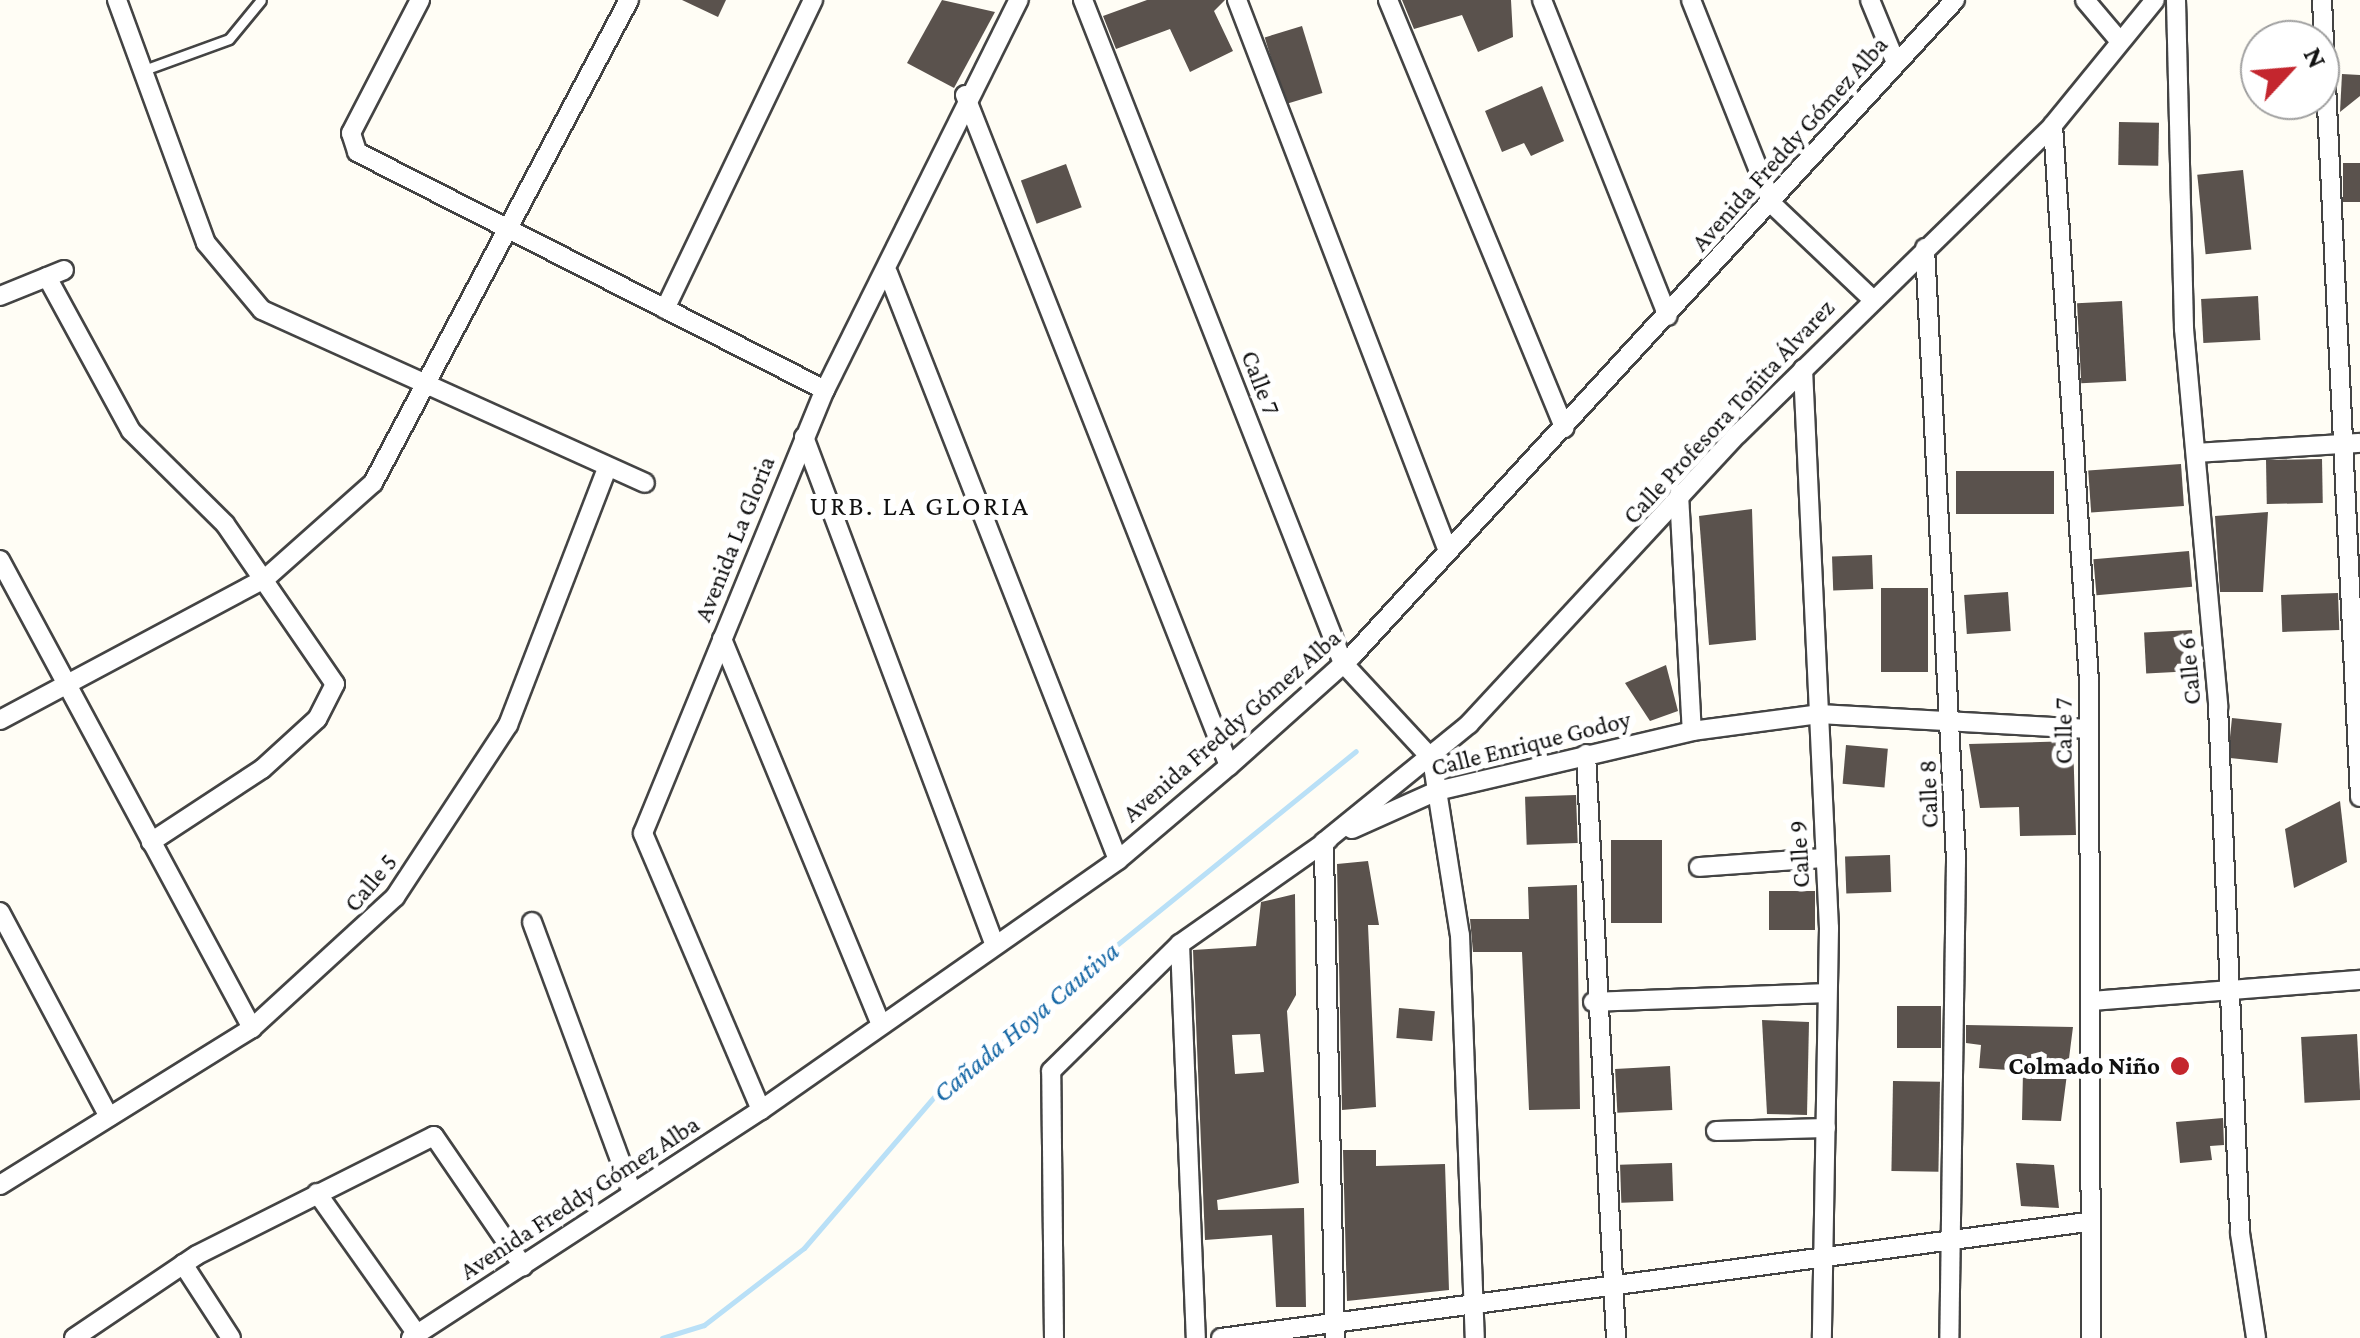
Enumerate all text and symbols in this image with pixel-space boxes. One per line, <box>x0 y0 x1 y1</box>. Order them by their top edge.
north arrow <box>2240 20 2340 120</box>
street label: Avenida Freddy Gómez Alba <box>1685 30 1895 258</box>
text: N <box>2297 42 2334 73</box>
street label: Calle Profesora Toñita Álvarez <box>1617 293 1841 531</box>
street label: Calle 7 <box>1234 347 1286 419</box>
street label: Avenida La Gloria <box>688 452 782 626</box>
district label: URB. LA GLORIA <box>810 489 1030 523</box>
street label: Avenida Freddy Gómez Alba <box>1117 623 1347 829</box>
street label: Calle 6 <box>2172 636 2208 706</box>
street label: Calle 7 <box>2049 698 2079 764</box>
street label: Calle Enrique Godoy <box>1428 705 1634 783</box>
street label: Calle 8 <box>1913 759 1945 829</box>
street label: Calle 9 <box>1783 819 1817 889</box>
street label: Calle 5 <box>338 848 404 918</box>
water label: Cañada Hoya Cautiva <box>926 934 1126 1110</box>
place label: Colmado Niño <box>2008 1051 2160 1081</box>
marker: Colmado Niño <box>2169 1055 2191 1077</box>
street label: Avenida Freddy Gómez Alba <box>455 1109 705 1287</box>

